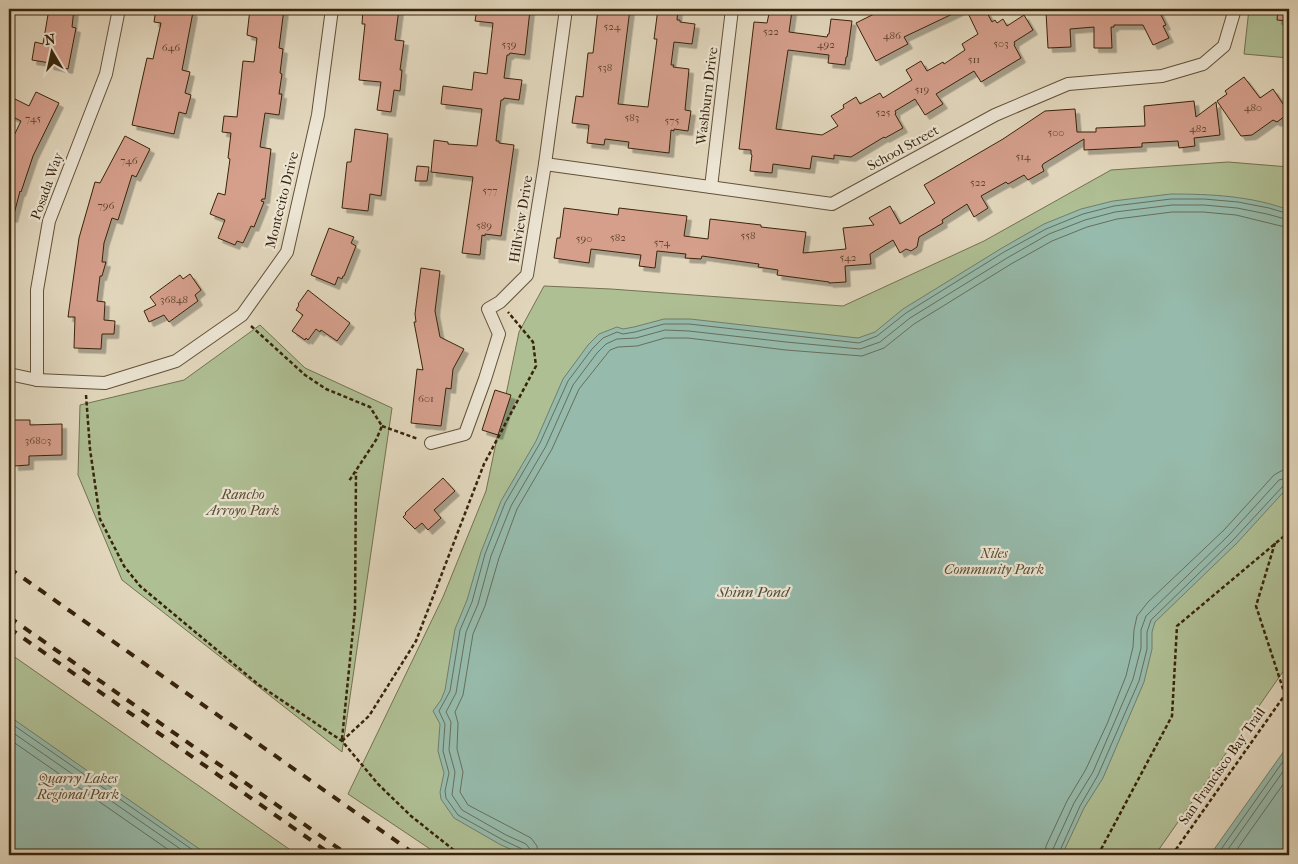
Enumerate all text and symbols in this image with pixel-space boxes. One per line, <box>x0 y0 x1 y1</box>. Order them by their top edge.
house number: 524 <box>604 20 621 33</box>
house number: 522 <box>763 25 779 38</box>
north arrow <box>28 28 78 78</box>
house number: 486 <box>883 29 901 42</box>
text: N <box>43 30 57 49</box>
house number: 503 <box>993 37 1009 50</box>
house number: 539 <box>501 38 517 51</box>
house number: 492 <box>817 38 835 51</box>
house number: 646 <box>162 41 180 54</box>
street label: Washburn Drive <box>692 46 721 147</box>
house number: 511 <box>968 53 980 66</box>
house number: 538 <box>598 61 612 74</box>
house number: 519 <box>915 83 929 96</box>
house number: 480 <box>1244 101 1262 114</box>
house number: 525 <box>875 106 891 119</box>
house number: 583 <box>625 111 639 124</box>
house number: 745 <box>25 112 41 125</box>
house number: 575 <box>665 114 680 127</box>
street label: School Street <box>864 121 942 175</box>
house number: 482 <box>1189 122 1207 135</box>
house number: 500 <box>1048 126 1064 139</box>
street label: Posada Way <box>27 149 67 222</box>
street label: Montecito Drive <box>262 150 302 250</box>
house number: 514 <box>1015 150 1031 163</box>
house number: 746 <box>120 154 138 167</box>
street label: Hillview Drive <box>506 174 536 264</box>
house number: 522 <box>970 176 986 189</box>
house number: 577 <box>482 184 498 197</box>
house number: 796 <box>97 199 115 212</box>
house number: 589 <box>476 219 492 232</box>
house number: 558 <box>741 229 755 242</box>
house number: 582 <box>610 231 626 244</box>
house number: 590 <box>576 232 592 245</box>
house number: 574 <box>654 236 671 249</box>
house number: 542 <box>840 251 857 264</box>
house number: 36848 <box>160 293 188 306</box>
house number: 601 <box>418 392 434 405</box>
house number: 36803 <box>25 434 51 447</box>
park label: Rancho Arroyo Park <box>205 486 279 519</box>
park label: Niles Community Park <box>944 545 1044 578</box>
water label: Shinn Pond <box>716 583 791 601</box>
street label: San Francisco Bay Trail <box>1175 704 1269 828</box>
park label: Quarry Lakes Regional Park <box>36 770 119 803</box>

